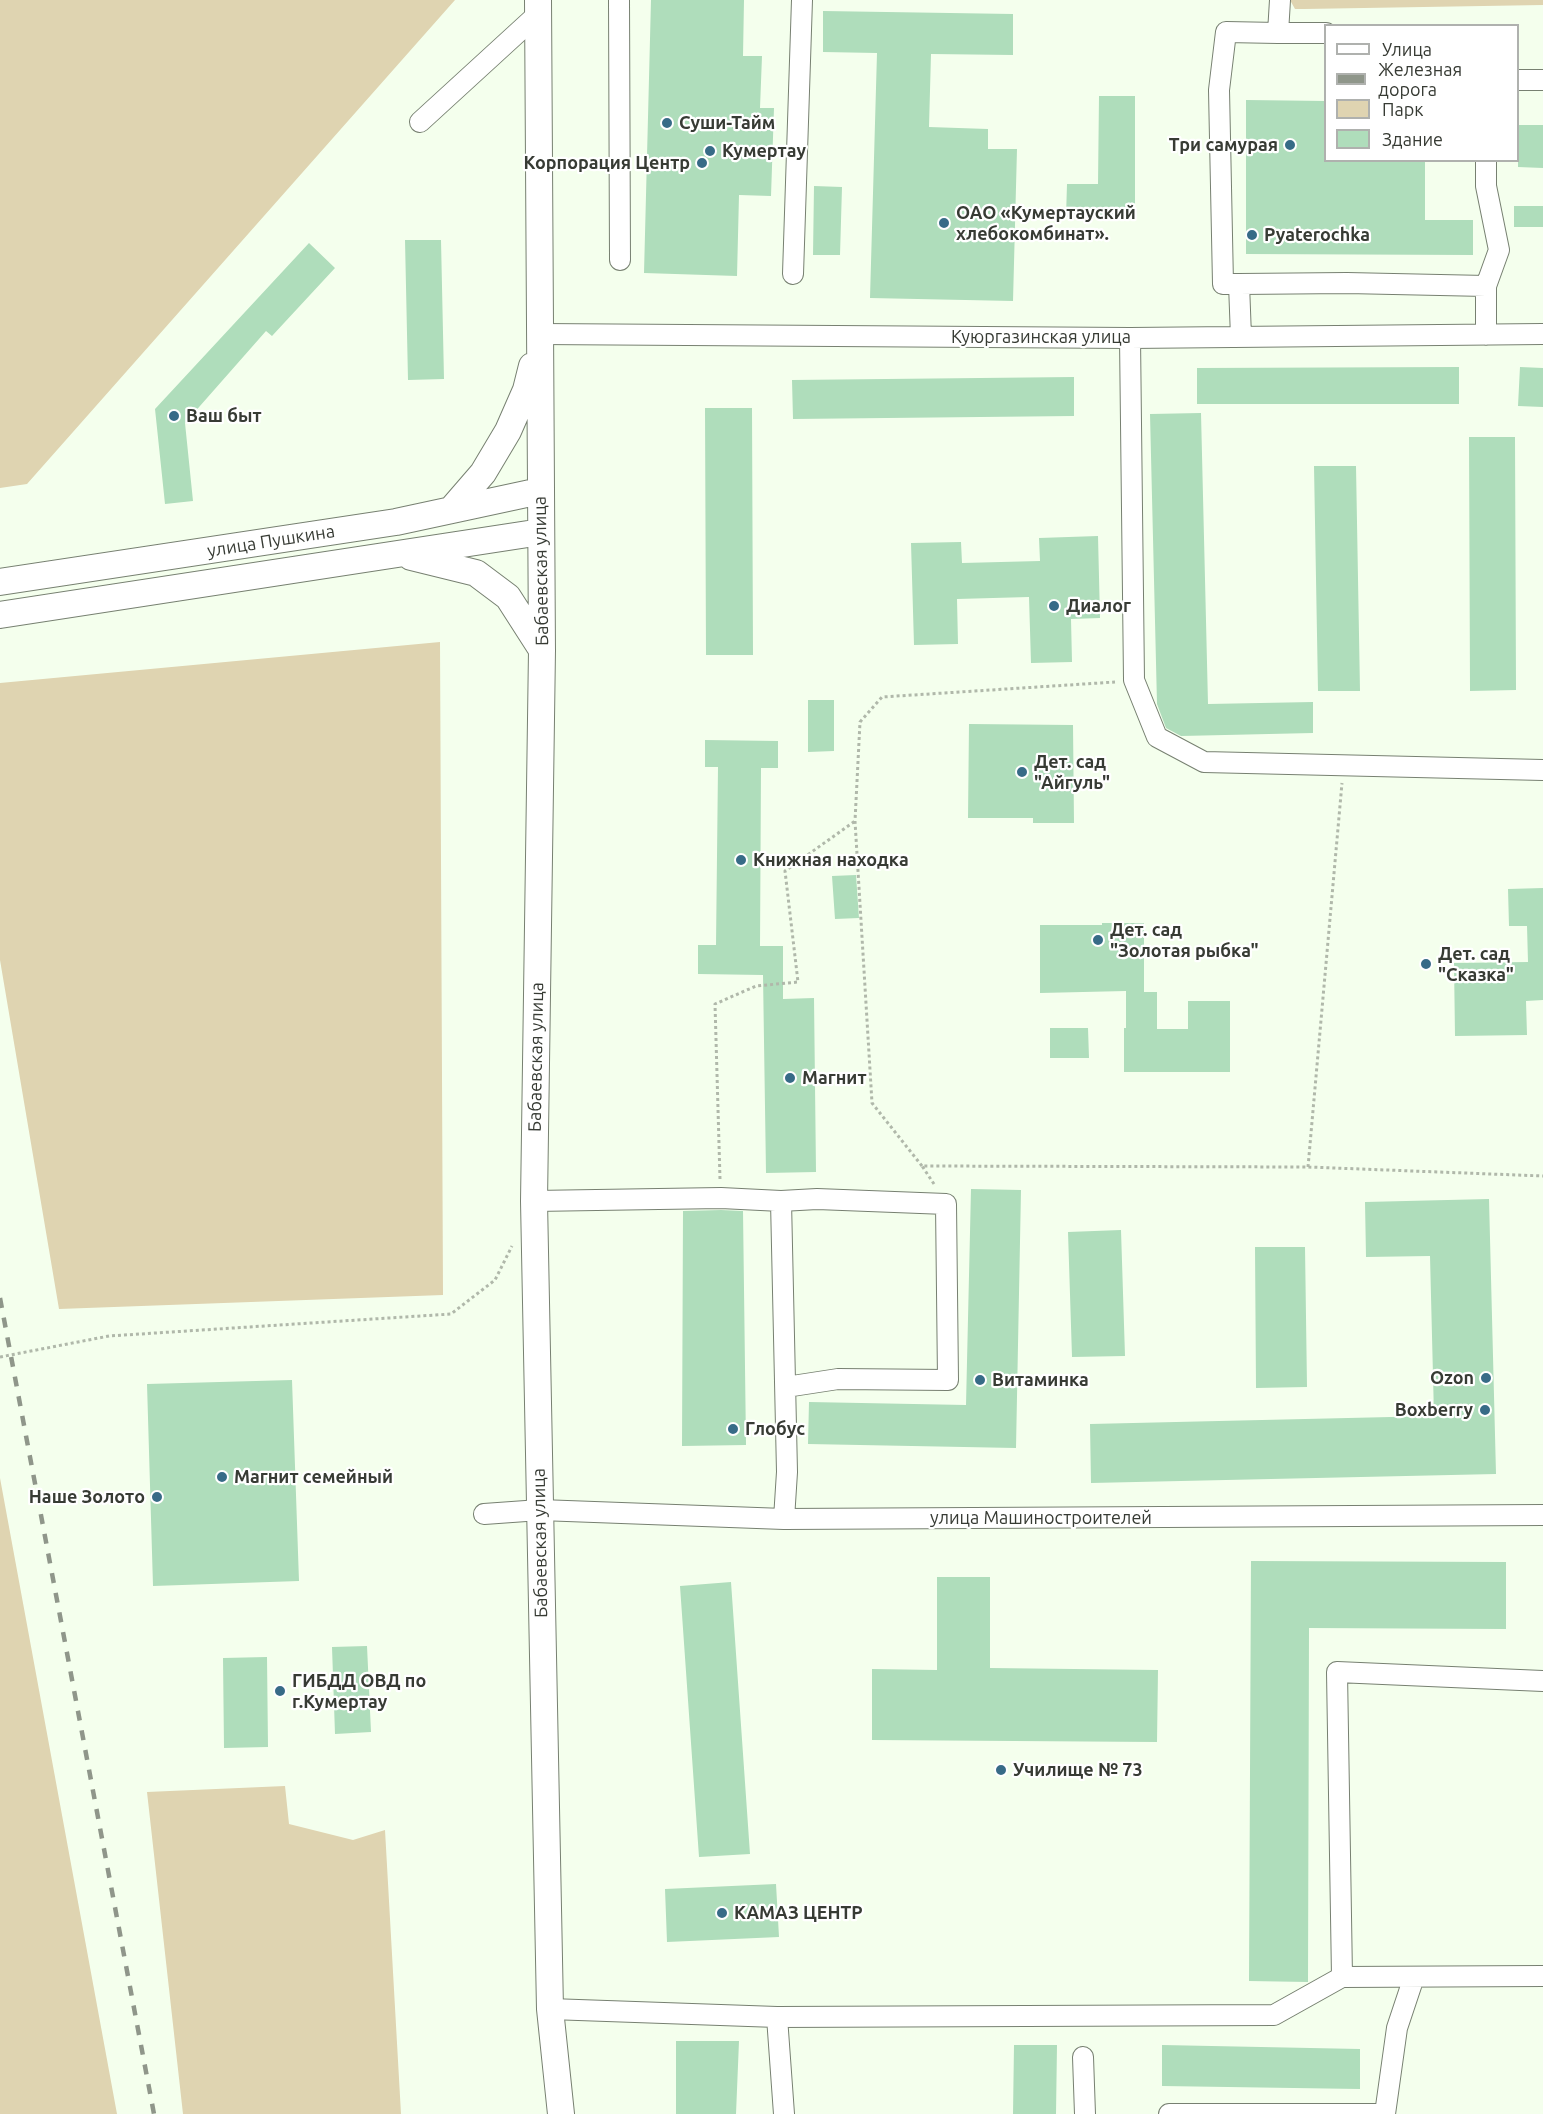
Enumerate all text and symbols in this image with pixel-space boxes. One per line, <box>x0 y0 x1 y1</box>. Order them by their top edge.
legend <box>1324 24 1519 162</box>
text: Улица <box>1382 39 1432 59</box>
text: Железная дорога <box>1378 59 1462 99</box>
text: Парк <box>1382 99 1423 119</box>
place label: Суши-Тайм <box>679 112 775 134</box>
marker: Суши-Тайм <box>660 116 674 130</box>
text: Здание <box>1382 129 1443 149</box>
place label: Три самурая <box>1169 134 1278 156</box>
marker: Три самурая <box>1283 138 1297 152</box>
place label: Кумертау <box>722 140 806 162</box>
marker: Кумертау <box>703 144 717 158</box>
place label: Корпорация Центр <box>524 152 690 174</box>
marker: Корпорация Центр <box>695 156 709 170</box>
place label: ОАО «Кумертауский хлебокомбинат». <box>956 202 1136 244</box>
marker: ОАО «Кумертауский хлебокомбинат». <box>937 216 951 230</box>
place label: Pyaterochka <box>1264 224 1370 246</box>
marker: Pyaterochka <box>1245 228 1259 242</box>
street label: Куюргазинская улица <box>951 326 1131 348</box>
place label: Ваш быт <box>186 405 262 427</box>
marker: Ваш быт <box>167 409 181 423</box>
street label: Бабаевская улица <box>529 496 553 646</box>
street label: улица Пушкина <box>206 520 336 562</box>
place label: Диалог <box>1066 595 1131 617</box>
marker: Диалог <box>1047 599 1061 613</box>
place label: Дет. сад "Айгуль" <box>1034 751 1110 794</box>
marker: Дет. сад "Айгуль" <box>1015 765 1029 779</box>
place label: Книжная находка <box>753 849 909 871</box>
marker: Книжная находка <box>734 853 748 867</box>
place label: Дет. сад "Золотая рыбка" <box>1110 919 1259 962</box>
marker: Дет. сад "Золотая рыбка" <box>1091 933 1105 947</box>
place label: Дет. сад "Сказка" <box>1438 943 1514 986</box>
marker: Дет. сад "Сказка" <box>1419 957 1433 971</box>
street label: Бабаевская улица <box>524 982 548 1132</box>
place label: Магнит <box>802 1067 866 1089</box>
marker: Магнит <box>783 1071 797 1085</box>
place label: Ozon <box>1430 1367 1474 1389</box>
place label: Витаминка <box>992 1369 1089 1391</box>
marker: Ozon <box>1479 1371 1493 1385</box>
marker: Витаминка <box>973 1373 987 1387</box>
place label: Boxberry <box>1395 1399 1473 1421</box>
marker: Boxberry <box>1478 1403 1492 1417</box>
place label: Глобус <box>745 1418 805 1440</box>
marker: Глобус <box>726 1422 740 1436</box>
place label: Магнит семейный <box>234 1466 393 1488</box>
street label: Бабаевская улица <box>528 1468 552 1618</box>
marker: Магнит семейный <box>215 1470 229 1484</box>
place label: Наше Золото <box>29 1486 145 1508</box>
marker: Наше Золото <box>150 1490 164 1504</box>
street label: улица Машиностроителей <box>930 1507 1152 1529</box>
place label: ГИБДД ОВД по г.Кумертау <box>292 1670 426 1712</box>
marker: ГИБДД ОВД по г.Кумертау <box>273 1684 287 1698</box>
place label: Училище № 73 <box>1013 1759 1143 1781</box>
marker: Училище № 73 <box>994 1763 1008 1777</box>
place label: КАМАЗ ЦЕНТР <box>734 1902 863 1924</box>
marker: КАМАЗ ЦЕНТР <box>715 1906 729 1920</box>

